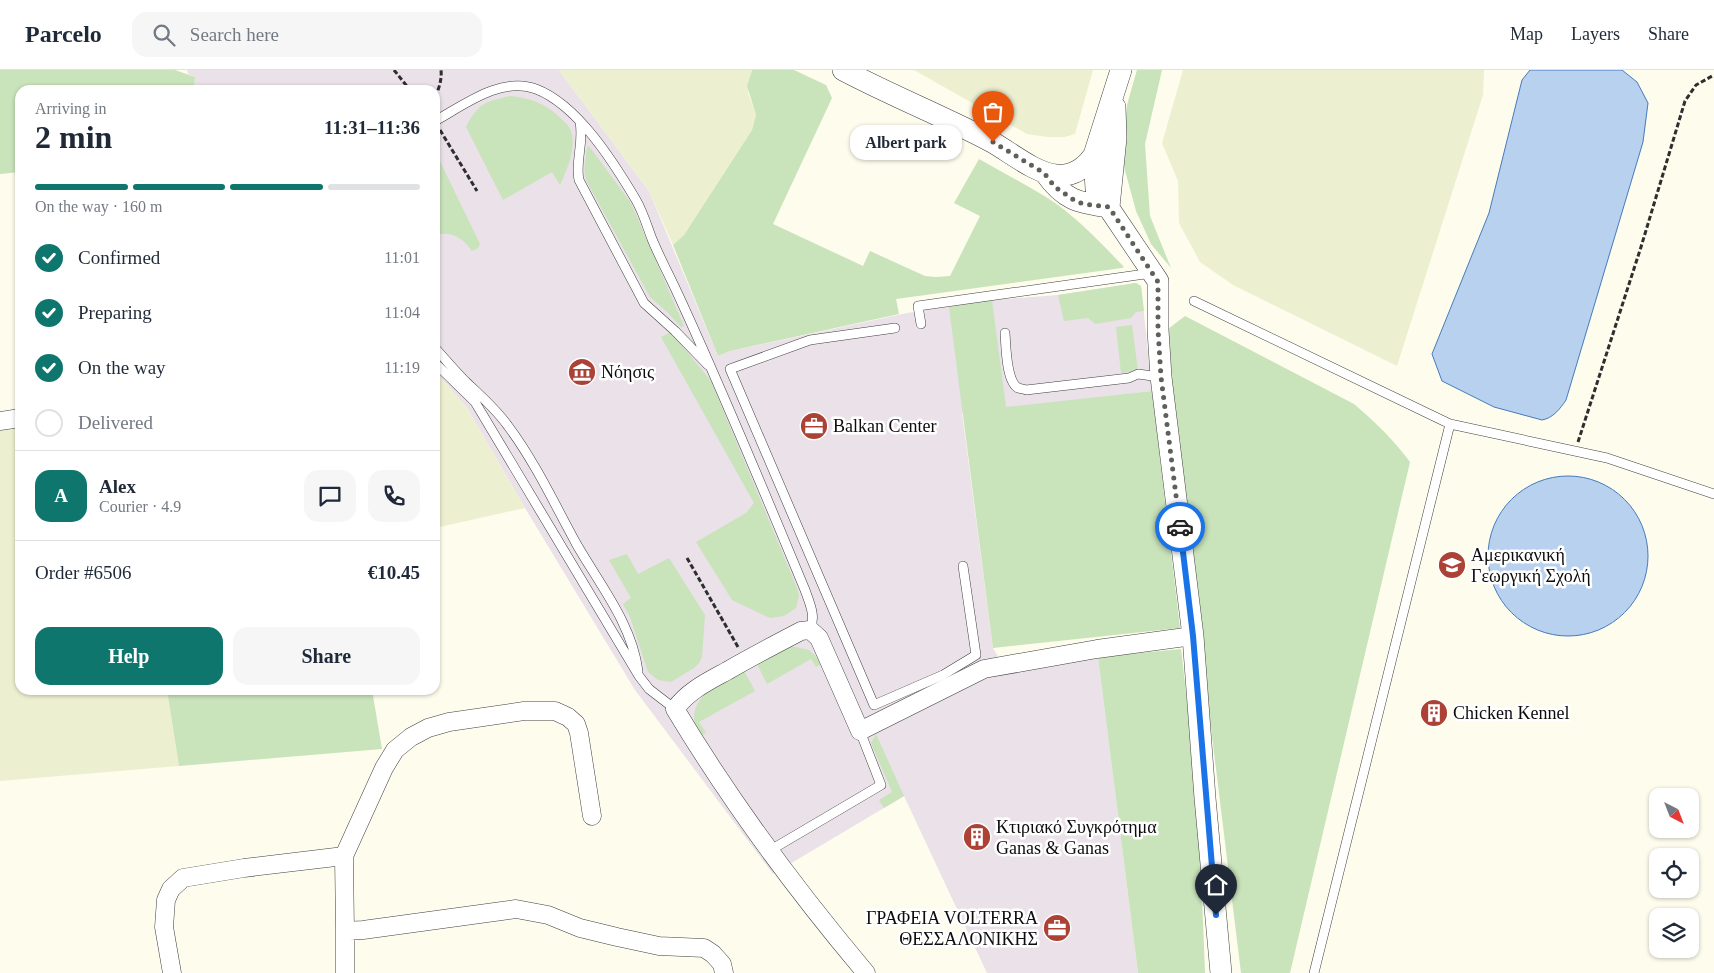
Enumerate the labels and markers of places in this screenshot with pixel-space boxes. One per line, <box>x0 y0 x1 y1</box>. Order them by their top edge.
pin <box>972 91 1014 142</box>
callout: Albert park <box>850 124 963 160</box>
museum icon: Νόησις <box>567 357 597 387</box>
place label: Νόησις <box>601 362 654 382</box>
office icon: Balkan Center <box>799 411 829 441</box>
place label: Balkan Center <box>833 416 936 436</box>
place label: Αμερικανική Γεωργική Σχολή <box>1471 545 1591 586</box>
school or university icon: Αμερικανική Γεωργική Σχολή <box>1437 550 1467 580</box>
building icon: Chicken Kennel <box>1419 698 1449 728</box>
place label: Chicken Kennel <box>1453 703 1569 723</box>
place label: Κτιριακό Συγκρότημα Ganas & Ganas <box>996 817 1157 858</box>
building icon: Κτιριακό Συγκρότημα Ganas & Ganas <box>962 822 992 852</box>
pin <box>1195 864 1237 915</box>
place label: ΓΡΑΦΕΙΑ VOLTERRA ΘΕΣΣΑΛΟΝΙΚΗΣ <box>866 908 1038 949</box>
office icon: ΓΡΑΦΕΙΑ VOLTERRA ΘΕΣΣΑΛΟΝΙΚΗΣ <box>1042 913 1072 943</box>

